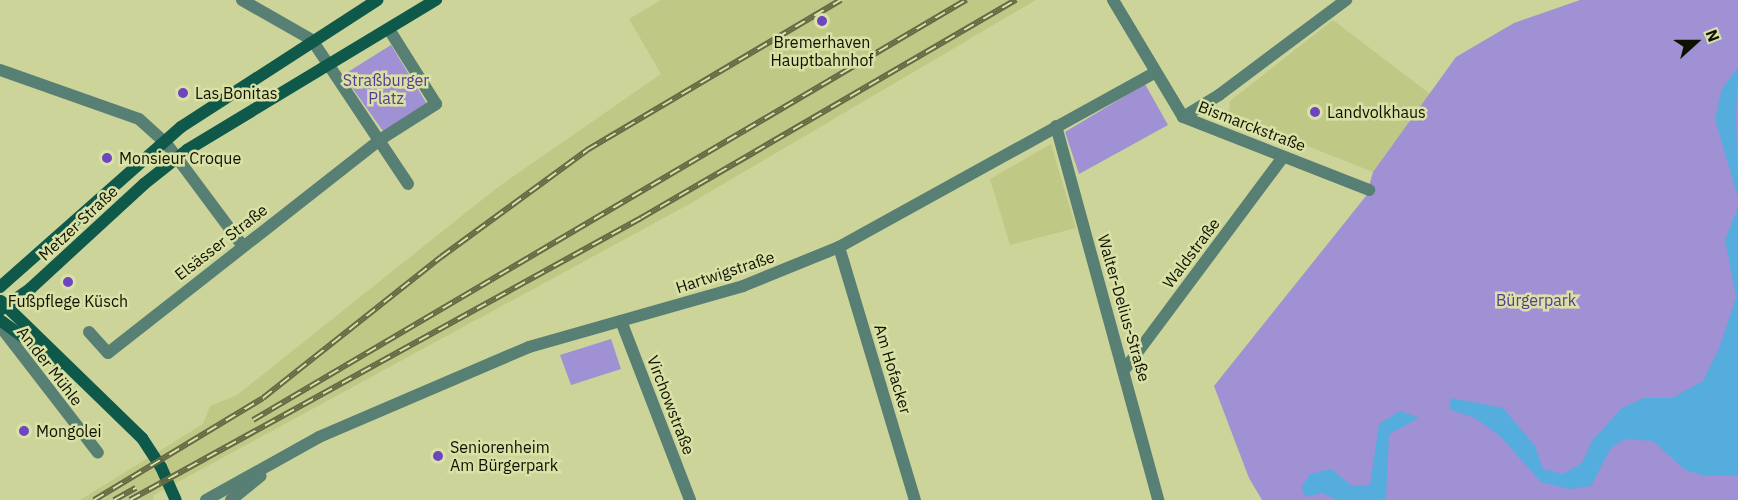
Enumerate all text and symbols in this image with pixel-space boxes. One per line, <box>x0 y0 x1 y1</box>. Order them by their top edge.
marker: Bremerhaven Hauptbahnhof <box>813 12 831 30</box>
north arrow <box>1666 12 1726 72</box>
text: N <box>1701 27 1724 45</box>
place label: Bremerhaven Hauptbahnhof <box>771 32 873 70</box>
park label: Straßburger Platz <box>343 70 429 108</box>
place label: Las Bonitas <box>195 83 278 103</box>
marker: Las Bonitas <box>176 86 190 100</box>
street label: Bismarckstraße <box>1196 97 1308 155</box>
place label: Landvolkhaus <box>1327 102 1426 122</box>
marker: Landvolkhaus <box>1308 105 1322 119</box>
place label: Monsieur Croque <box>119 148 241 168</box>
marker: Monsieur Croque <box>100 151 114 165</box>
street label: Metzer Straße <box>34 181 122 265</box>
street label: Elsässer Straße <box>171 200 271 284</box>
street label: Waldstraße <box>1158 214 1224 292</box>
street label: Walter-Delius-Straße <box>1094 232 1154 384</box>
street label: Hartwigstraße <box>673 247 777 297</box>
marker: Fußpflege Küsch <box>61 275 75 289</box>
park label: Bürgerpark <box>1496 290 1576 310</box>
place label: Fußpflege Küsch <box>8 291 128 311</box>
street label: Am Hofacker <box>870 322 916 416</box>
street label: An der Mühle <box>13 323 87 409</box>
street label: Virchowstraße <box>643 353 699 457</box>
place label: Mongolei <box>36 421 101 441</box>
marker: Mongolei <box>17 424 31 438</box>
place label: Seniorenheim Am Bürgerpark <box>450 437 558 475</box>
marker: Seniorenheim Am Bürgerpark <box>431 449 445 463</box>

